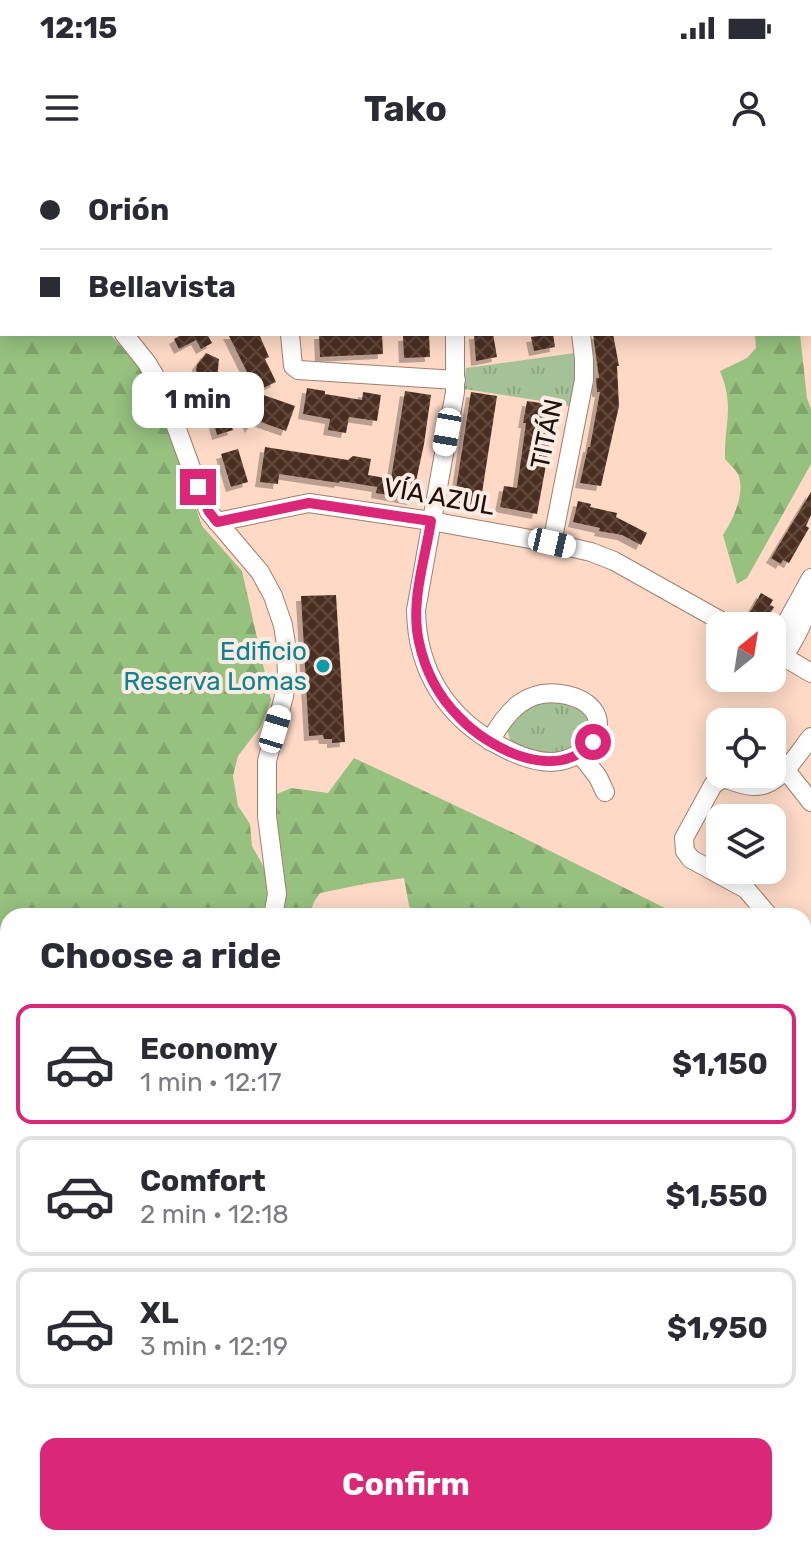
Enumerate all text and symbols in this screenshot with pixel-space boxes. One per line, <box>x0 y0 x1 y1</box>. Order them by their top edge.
text: 12:15 <box>40 10 117 46</box>
icon: menu <box>40 86 84 130</box>
icon: person <box>727 86 771 130</box>
text: Tako <box>364 87 447 130</box>
text: Orión <box>88 192 169 228</box>
text: Bellavista <box>88 269 236 305</box>
callout: 1 min <box>132 371 264 427</box>
text: 1 min <box>165 384 231 415</box>
street label: TITÁN <box>524 396 570 472</box>
car <box>431 406 463 458</box>
route end <box>180 469 216 505</box>
street label: VÍA AZUL <box>381 472 497 522</box>
car <box>526 526 578 560</box>
north arrow <box>706 612 786 692</box>
map controls <box>706 612 786 884</box>
place label: Edificio Reserva Lomas <box>123 636 307 697</box>
marker: Edificio Reserva Lomas <box>314 657 332 675</box>
car <box>257 703 293 755</box>
button: locate <box>706 708 786 788</box>
route start <box>575 724 611 760</box>
button: layers <box>706 804 786 884</box>
text: Choose a ride <box>40 934 281 977</box>
icon: car <box>44 1028 116 1100</box>
text: Economy <box>140 1031 278 1067</box>
text: $1,150 <box>672 1046 768 1082</box>
text: 1 min · 12:17 <box>140 1067 282 1098</box>
icon: car <box>44 1160 116 1232</box>
text: Comfort <box>140 1163 266 1199</box>
text: $1,550 <box>666 1178 768 1214</box>
text: 2 min · 12:18 <box>140 1199 289 1230</box>
icon: car <box>44 1292 116 1364</box>
text: XL <box>140 1295 179 1331</box>
text: $1,950 <box>667 1310 768 1346</box>
text: 3 min · 12:19 <box>140 1331 288 1362</box>
button: Confirm <box>40 1438 772 1530</box>

